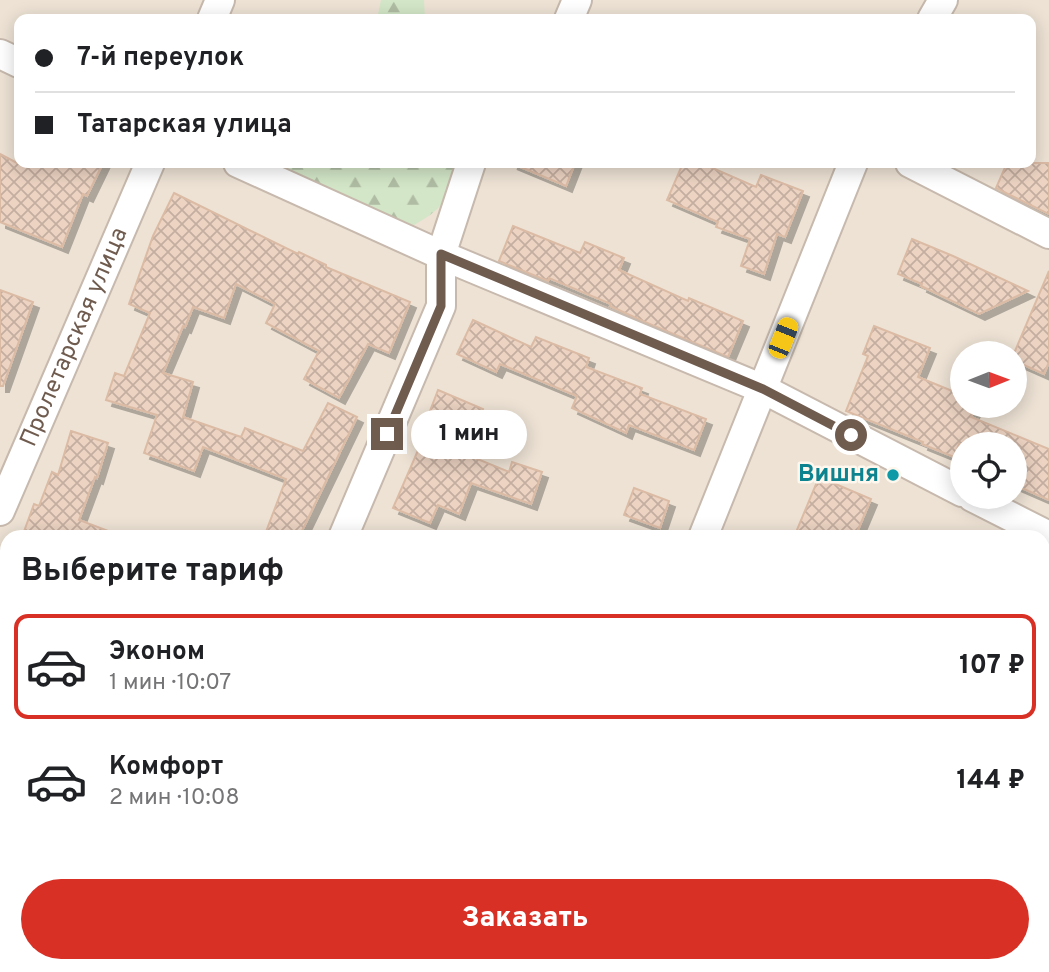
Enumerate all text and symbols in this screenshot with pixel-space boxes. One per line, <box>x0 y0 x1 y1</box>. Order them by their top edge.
text: 7-й переулок <box>77 42 244 75</box>
text: Татарская улица <box>77 109 292 142</box>
street label: Пролетарская улица <box>14 223 135 452</box>
car <box>766 315 801 361</box>
north arrow <box>950 341 1027 418</box>
map controls <box>950 341 1027 509</box>
callout: 1 мин <box>412 410 527 458</box>
route end <box>371 418 403 450</box>
route start <box>835 419 867 451</box>
text: 1 мин <box>439 420 499 449</box>
button: locate <box>950 432 1027 509</box>
place label: Вишня <box>798 460 879 490</box>
marker: Вишня <box>885 467 901 483</box>
text: Выберите тариф <box>21 552 284 592</box>
icon: car <box>25 635 88 698</box>
text: Эконом <box>109 636 205 669</box>
text: 107 ₽ <box>959 650 1025 683</box>
text: 1 мин · 10:07 <box>109 669 231 698</box>
icon: car <box>25 750 88 813</box>
text: Комфорт <box>109 751 223 784</box>
text: 144 ₽ <box>956 765 1025 798</box>
text: 2 мин · 10:08 <box>109 784 240 813</box>
button: Заказать <box>21 879 1029 959</box>

